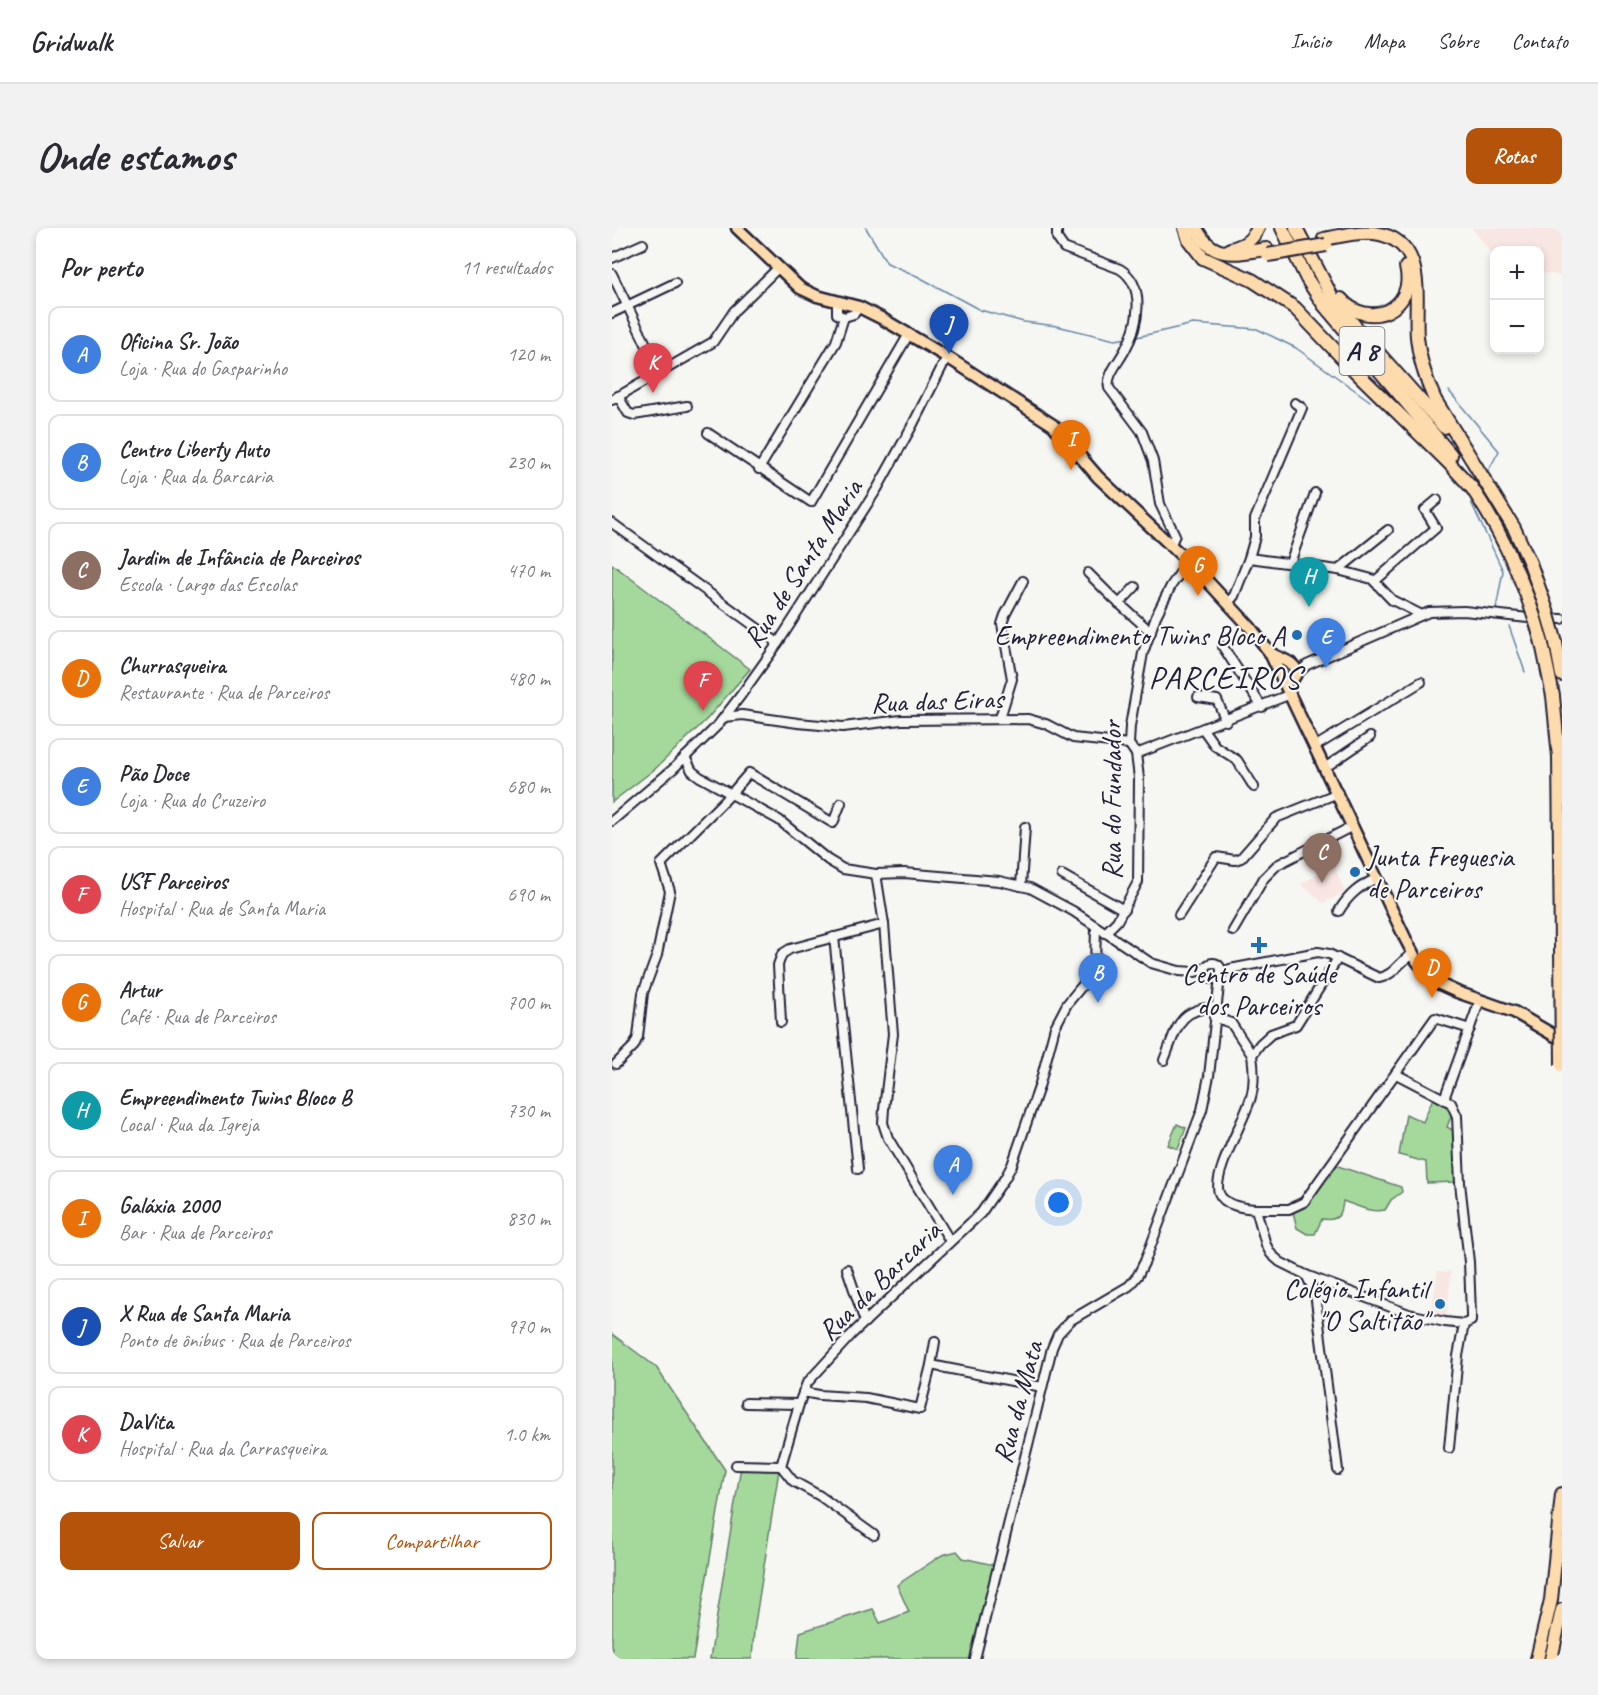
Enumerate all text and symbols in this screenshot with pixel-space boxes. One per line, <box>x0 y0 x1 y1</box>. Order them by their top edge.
text: Gridwalk <box>30 24 112 59</box>
text: Início <box>1291 28 1331 54</box>
text: Mapa <box>1364 28 1405 54</box>
text: Sobre <box>1438 28 1478 54</box>
text: Contato <box>1511 28 1568 54</box>
button: Rotas <box>1466 128 1562 184</box>
text: Onde estamos <box>36 130 233 183</box>
map controls <box>1490 246 1544 354</box>
button: + <box>1490 246 1544 300</box>
text: Por perto <box>60 251 142 284</box>
text: 11 resultados <box>461 255 552 280</box>
button: − <box>1490 300 1544 354</box>
pin: J <box>930 304 968 354</box>
road number: A 8 <box>1340 327 1384 375</box>
text: Oficina Sr. João <box>119 328 238 356</box>
text: A <box>76 342 87 367</box>
text: 120 m <box>507 342 550 367</box>
pin: K <box>634 344 672 393</box>
text: Loja · Rua do Gasparinho <box>119 356 287 381</box>
pin: I <box>1052 420 1090 470</box>
text: Centro Liberty Auto <box>119 436 269 464</box>
text: B <box>76 450 87 475</box>
text: 230 m <box>507 450 550 475</box>
text: Loja · Rua da Barcaria <box>119 464 273 489</box>
street label: Rua de Santa Maria <box>735 471 871 654</box>
text: Jardim de Infância de Parceiros <box>119 544 360 572</box>
pin: G <box>1178 546 1218 596</box>
text: C <box>77 558 86 583</box>
text: 470 m <box>507 558 550 583</box>
pin: H <box>1290 558 1328 607</box>
text: Escola · Largo das Escolas <box>119 572 297 597</box>
place label: Empreendimento Twins Bloco A <box>994 618 1287 653</box>
pin: E <box>1306 618 1346 668</box>
marker: Empreendimento Twins Bloco A <box>1290 628 1304 642</box>
text: Churrasqueira <box>119 652 226 680</box>
district label: PARCEIROS <box>1149 657 1306 698</box>
pin: F <box>684 662 722 711</box>
text: D <box>76 666 87 691</box>
text: 480 m <box>507 666 550 691</box>
text: Restaurante · Rua de Parceiros <box>119 680 329 705</box>
street label: Rua das Eiras <box>870 681 1006 720</box>
street label: Rua do Fundador <box>1094 719 1129 879</box>
text: Pão Doce <box>119 760 188 788</box>
text: E <box>76 774 87 799</box>
text: 680 m <box>507 774 550 799</box>
text: Loja · Rua do Cruzeiro <box>119 788 265 813</box>
pin: C <box>1302 834 1342 883</box>
place label: Junta Freguesia de Parceiros <box>1365 839 1515 906</box>
marker: Junta Freguesia de Parceiros <box>1348 865 1362 879</box>
text: USF Parceiros <box>119 868 227 896</box>
text: F <box>77 882 86 907</box>
text: 690 m <box>507 882 550 907</box>
text: Hospital · Rua de Santa Maria <box>119 896 325 921</box>
marker: Centro de Saúde dos Parceiros <box>1250 936 1268 954</box>
pin: D <box>1412 948 1452 998</box>
pin: B <box>1078 954 1118 1003</box>
place label: Centro de Saúde dos Parceiros <box>1182 956 1338 1023</box>
text: Artur <box>119 976 161 1004</box>
text: G <box>77 990 86 1015</box>
text: 700 m <box>507 990 550 1015</box>
text: Café · Rua de Parceiros <box>119 1004 276 1029</box>
text: Empreendimento Twins Bloco B <box>119 1084 351 1112</box>
text: H <box>76 1098 87 1123</box>
text: 730 m <box>507 1098 550 1123</box>
text: Local · Rua da Igreja <box>119 1112 259 1137</box>
pin: A <box>934 1146 972 1195</box>
your location <box>1044 1188 1073 1217</box>
text: Galáxia 2000 <box>119 1192 219 1220</box>
text: I <box>77 1206 86 1231</box>
text: 830 m <box>507 1206 550 1231</box>
street label: Rua da Barcaria <box>810 1212 950 1348</box>
text: Bar · Rua de Parceiros <box>119 1220 272 1245</box>
place label: Colégio Infantil "O Saltitão" <box>1284 1271 1433 1338</box>
marker: Colégio Infantil "O Saltitão" <box>1433 1297 1447 1311</box>
text: X Rua de Santa Maria <box>119 1300 290 1328</box>
text: J <box>78 1314 85 1339</box>
text: 970 m <box>507 1314 550 1339</box>
text: Ponto de ônibus · Rua de Parceiros <box>119 1328 350 1353</box>
street label: Rua da Mata <box>984 1336 1051 1467</box>
text: DaVita <box>119 1408 173 1436</box>
text: K <box>76 1422 87 1447</box>
text: 1.0 km <box>504 1422 550 1447</box>
text: Hospital · Rua da Carrasqueira <box>119 1436 326 1461</box>
button: Salvar <box>60 1512 300 1570</box>
button: Compartilhar <box>312 1512 552 1570</box>

